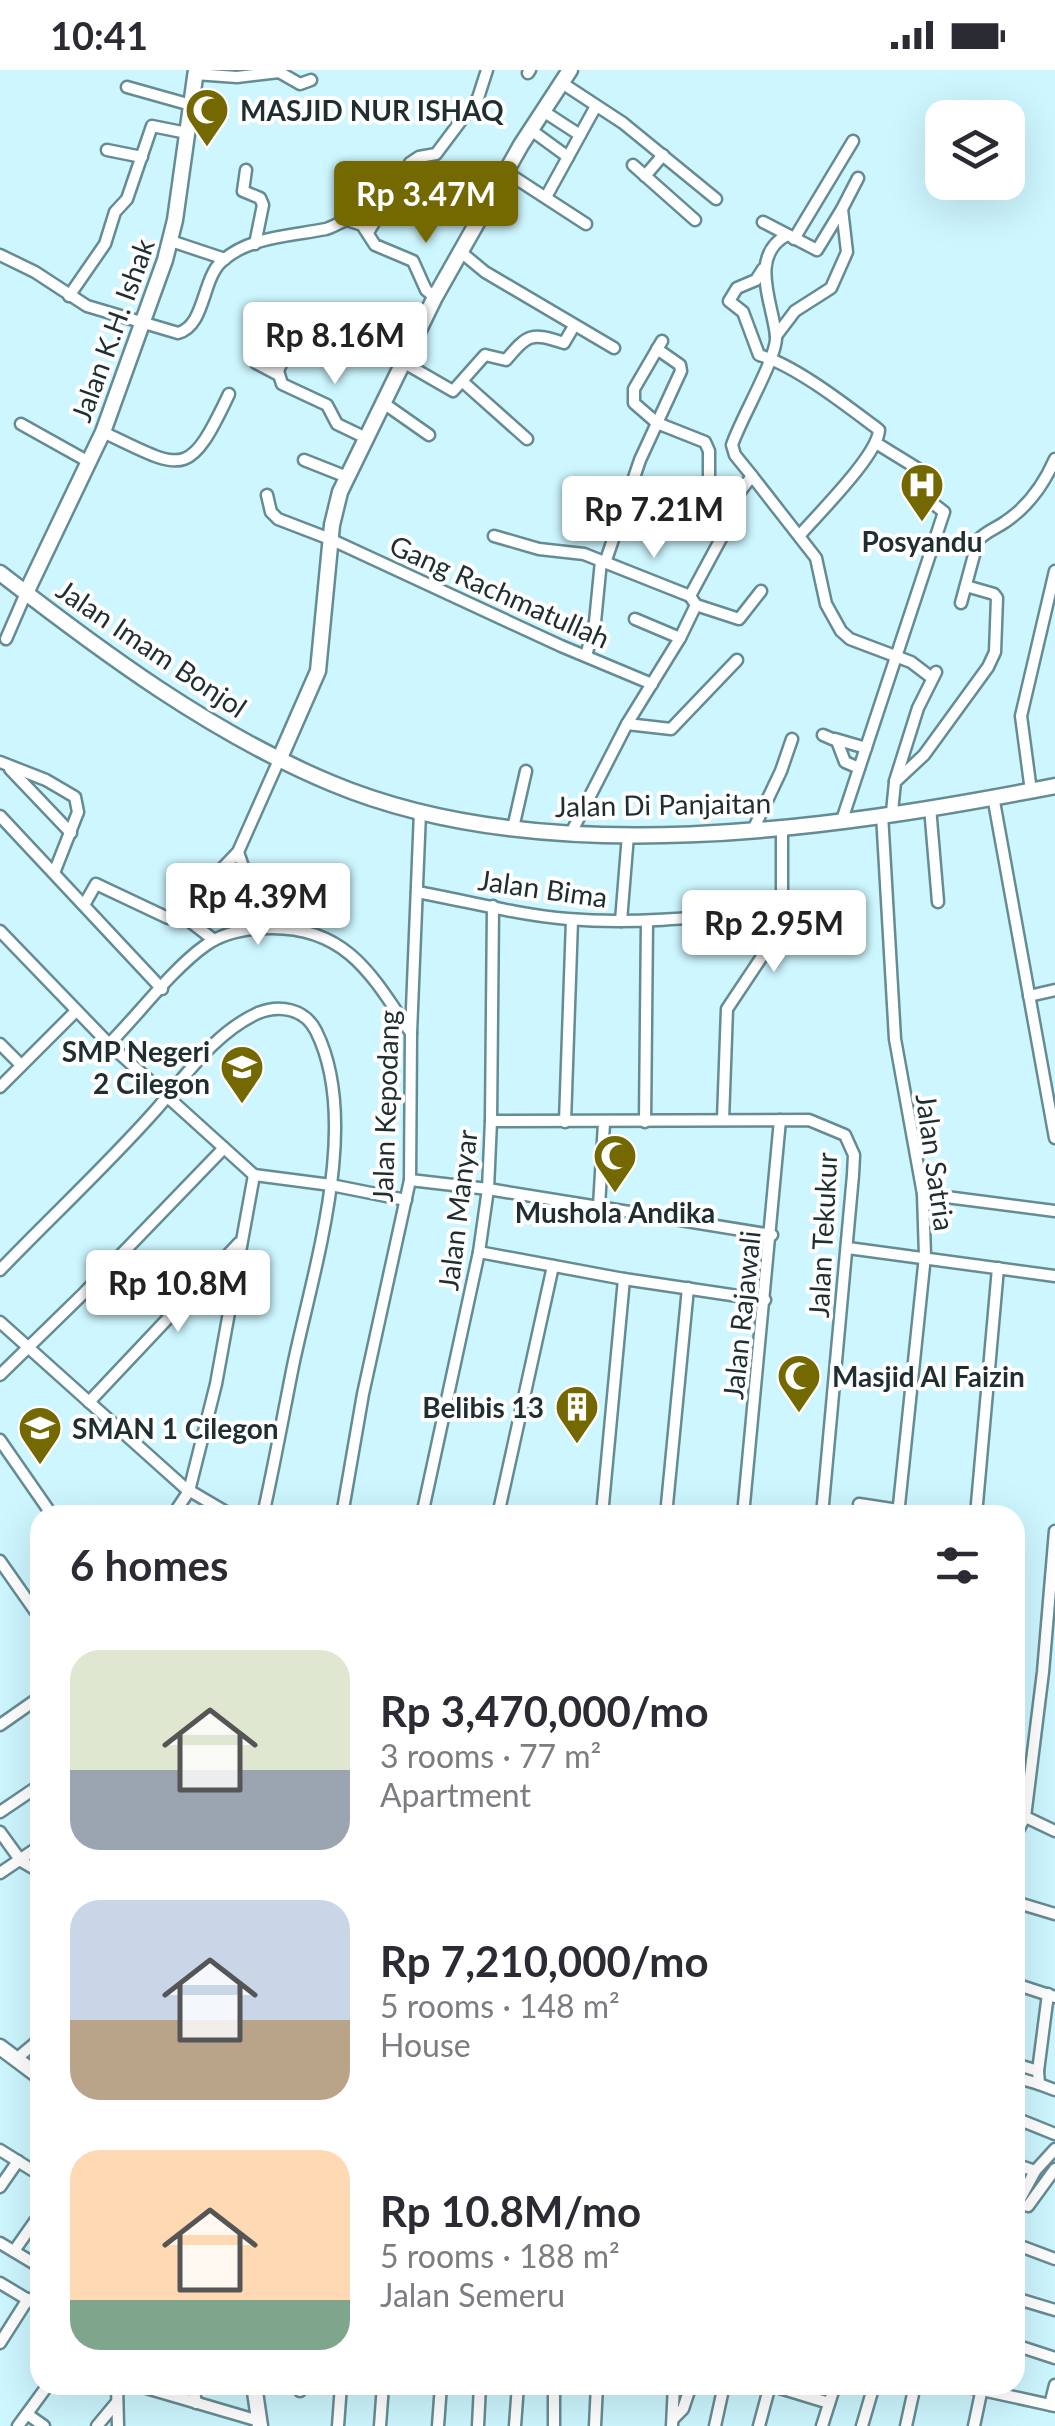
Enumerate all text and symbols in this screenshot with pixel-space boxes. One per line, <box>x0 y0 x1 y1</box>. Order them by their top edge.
text: 10:41 <box>50 12 148 58</box>
mosque icon: MASJID NUR ISHAQ <box>184 87 230 148</box>
place label: MASJID NUR ISHAQ <box>240 93 504 127</box>
map controls <box>925 100 1025 200</box>
button: layers <box>925 100 1025 200</box>
pin: Rp 3.47M <box>323 161 529 246</box>
text: Rp 3.47M <box>356 174 496 213</box>
street label: Jalan K.H. Ishak <box>63 233 161 426</box>
pin: Rp 8.16M <box>232 302 438 387</box>
text: Rp 8.16M <box>265 315 405 354</box>
hospital icon: Posyandu <box>899 462 945 523</box>
pin: Rp 7.21M <box>551 476 757 561</box>
text: Rp 7.21M <box>584 489 724 528</box>
place label: Posyandu <box>862 524 982 558</box>
street label: Gang Rachmatullah <box>385 527 615 655</box>
street label: Jalan Imam Bonjol <box>51 572 253 724</box>
street label: Jalan Di Panjaitan <box>555 785 771 823</box>
street label: Jalan Bima <box>476 862 610 914</box>
pin: Rp 4.39M <box>155 863 361 948</box>
text: Rp 4.39M <box>188 876 328 915</box>
pin: Rp 2.95M <box>671 890 877 975</box>
text: Rp 2.95M <box>704 903 844 942</box>
street label: Jalan Kepodang <box>365 1009 405 1203</box>
place label: SMP Negeri 2 Cilegon <box>62 1034 210 1100</box>
school or university icon: SMP Negeri 2 Cilegon <box>219 1044 265 1105</box>
street label: Jalan Satria <box>910 1091 962 1233</box>
street label: Jalan Manyar <box>430 1128 484 1292</box>
mosque icon: Mushola Andika <box>592 1133 638 1194</box>
street label: Jalan Tekukur <box>801 1152 843 1318</box>
place label: Mushola Andika <box>515 1195 715 1229</box>
street label: Jalan Rajawali <box>715 1229 767 1401</box>
pin: Rp 10.8M <box>75 1250 281 1335</box>
text: Rp 10.8M <box>108 1263 248 1302</box>
mosque icon: Masjid Al Faizin <box>776 1353 822 1414</box>
place label: Masjid Al Faizin <box>832 1359 1025 1393</box>
building icon: Belibis 13 <box>554 1384 600 1445</box>
place label: Belibis 13 <box>422 1390 544 1424</box>
school or university icon: SMAN 1 Cilegon <box>17 1405 63 1466</box>
place label: SMAN 1 Cilegon <box>72 1411 279 1445</box>
icon: filters <box>930 1538 985 1593</box>
text: 6 homes <box>70 1540 228 1590</box>
text: Rp 3,470,000/mo <box>380 1686 709 1736</box>
icon: home <box>150 1690 270 1810</box>
text: 3 rooms · 77 m² <box>380 1736 601 1775</box>
text: Apartment <box>380 1775 531 1814</box>
text: Rp 7,210,000/mo <box>380 1936 709 1986</box>
icon: home <box>150 1940 270 2060</box>
text: 5 rooms · 148 m² <box>380 1986 620 2025</box>
text: House <box>380 2025 471 2064</box>
text: Rp 10.8M/mo <box>380 2186 641 2236</box>
icon: home <box>150 2190 270 2310</box>
text: 5 rooms · 188 m² <box>380 2236 620 2275</box>
text: Jalan Semeru <box>380 2275 565 2314</box>

